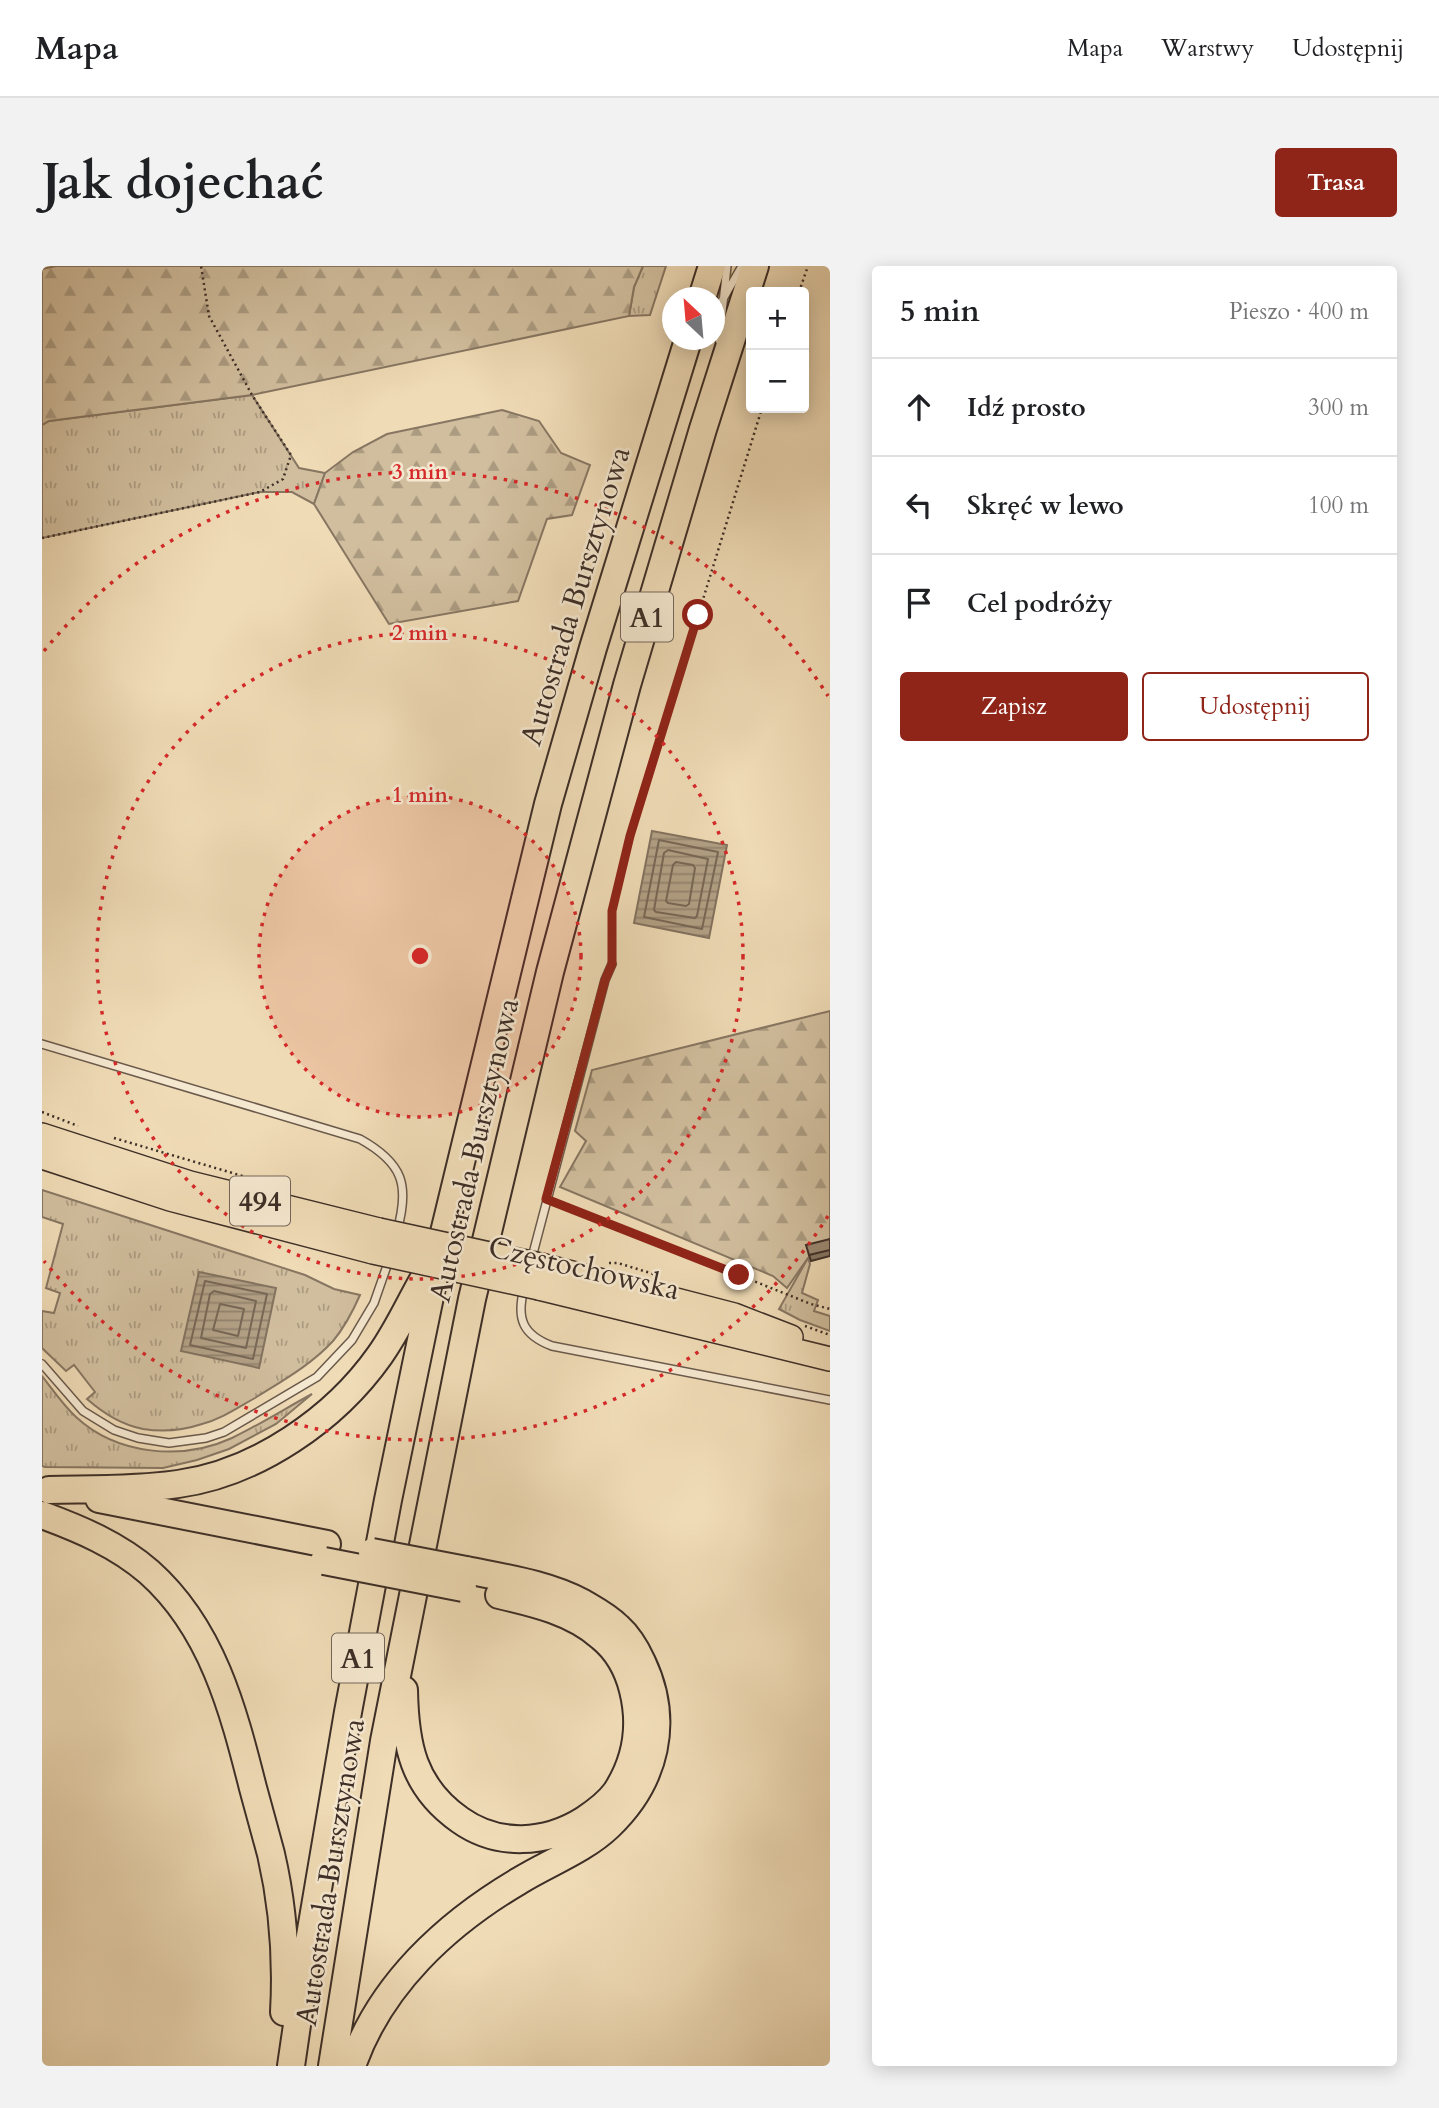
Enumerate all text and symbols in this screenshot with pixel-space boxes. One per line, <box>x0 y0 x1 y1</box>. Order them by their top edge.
text: Mapa <box>35 26 119 71</box>
text: Mapa <box>1067 32 1123 65</box>
text: Warstwy <box>1161 32 1254 65</box>
text: Udostępnij <box>1292 32 1404 65</box>
button: Trasa <box>1275 148 1397 217</box>
text: Jak dojechać <box>42 149 324 216</box>
north arrow <box>662 287 725 350</box>
map controls <box>746 287 809 413</box>
button: + <box>746 287 809 350</box>
text: 5 min <box>900 291 980 332</box>
text: Pieszo · 400 m <box>1229 296 1369 327</box>
button: − <box>746 350 809 413</box>
icon: ahead <box>900 388 938 426</box>
text: Idź prosto <box>967 390 1086 425</box>
text: 300 m <box>1308 392 1369 423</box>
street label: Autostrada Bursztynowa <box>510 442 641 751</box>
text: 3 min <box>392 458 448 487</box>
icon: left <box>900 486 938 524</box>
text: Skręć w lewo <box>967 488 1124 523</box>
text: 100 m <box>1308 490 1369 521</box>
icon: arrive <box>900 584 938 622</box>
text: Cel podróży <box>967 586 1113 621</box>
road number: A1 <box>621 592 673 642</box>
route start <box>682 599 713 630</box>
text: 2 min <box>392 619 448 648</box>
button: Zapisz <box>900 672 1128 741</box>
button: Udostępnij <box>1142 672 1369 741</box>
text: 1 min <box>392 781 448 810</box>
centre of rings <box>408 944 432 968</box>
street label: Autostrada Bursztynowa <box>420 994 529 1306</box>
road number: 494 <box>230 1177 290 1226</box>
street label: Częstochowska <box>484 1227 684 1310</box>
route end <box>723 1259 754 1290</box>
road number: A1 <box>332 1634 384 1682</box>
street label: Autostrada Bursztynowa <box>286 1715 375 2029</box>

